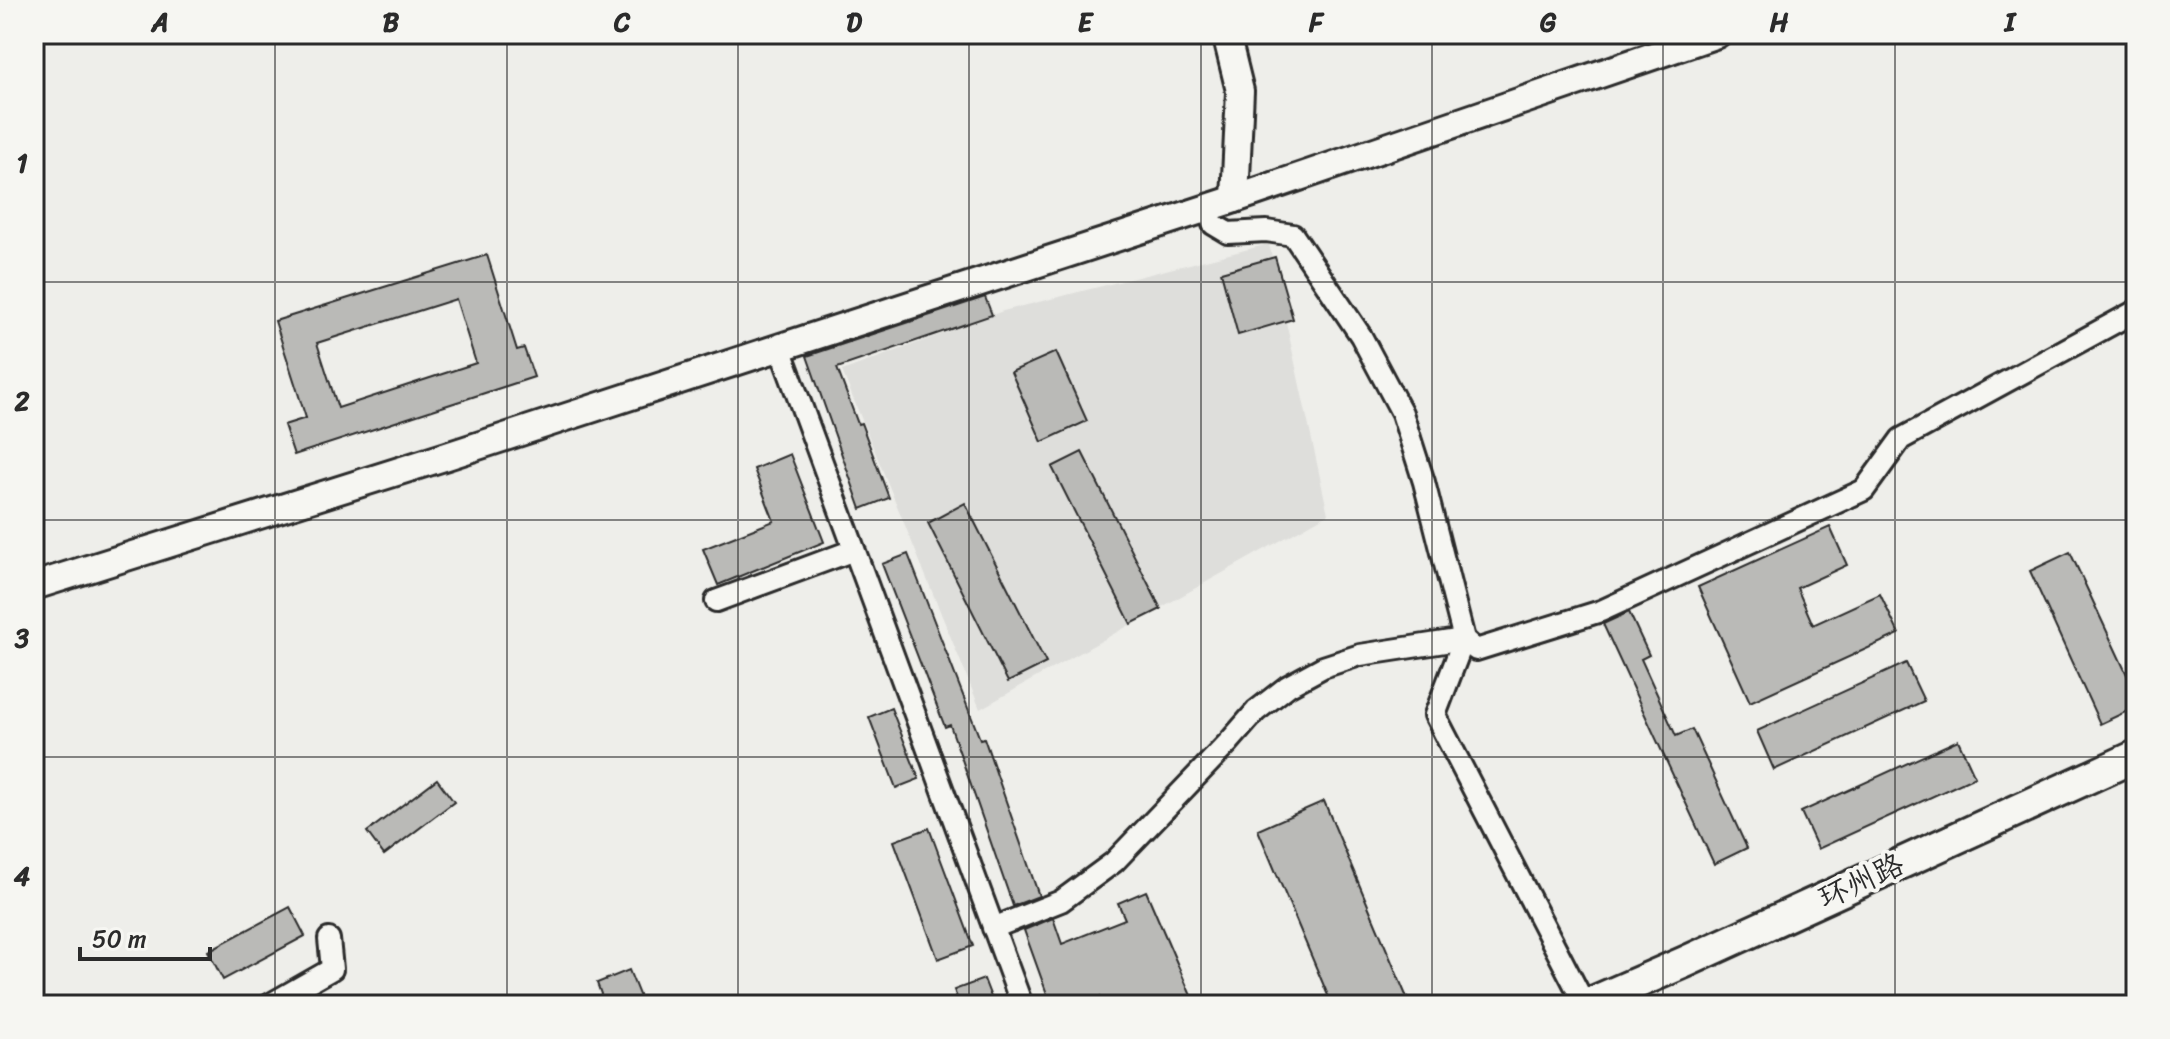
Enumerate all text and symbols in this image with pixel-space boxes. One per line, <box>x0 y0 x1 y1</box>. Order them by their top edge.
text: A <box>150 0 169 45</box>
text: B <box>383 0 400 45</box>
text: C <box>613 0 631 45</box>
text: D <box>846 0 862 45</box>
text: E <box>1078 0 1095 45</box>
text: F <box>1308 0 1325 45</box>
text: G <box>1540 0 1557 45</box>
text: H <box>1770 0 1789 45</box>
text: I <box>2003 0 2018 45</box>
text: 1 <box>16 140 28 186</box>
text: 2 <box>13 378 30 424</box>
text: 3 <box>14 615 30 661</box>
street label: 环州路 <box>1809 838 1913 924</box>
text: 4 <box>14 853 30 899</box>
scale bar <box>80 911 210 961</box>
text: 50 m <box>92 918 147 960</box>

